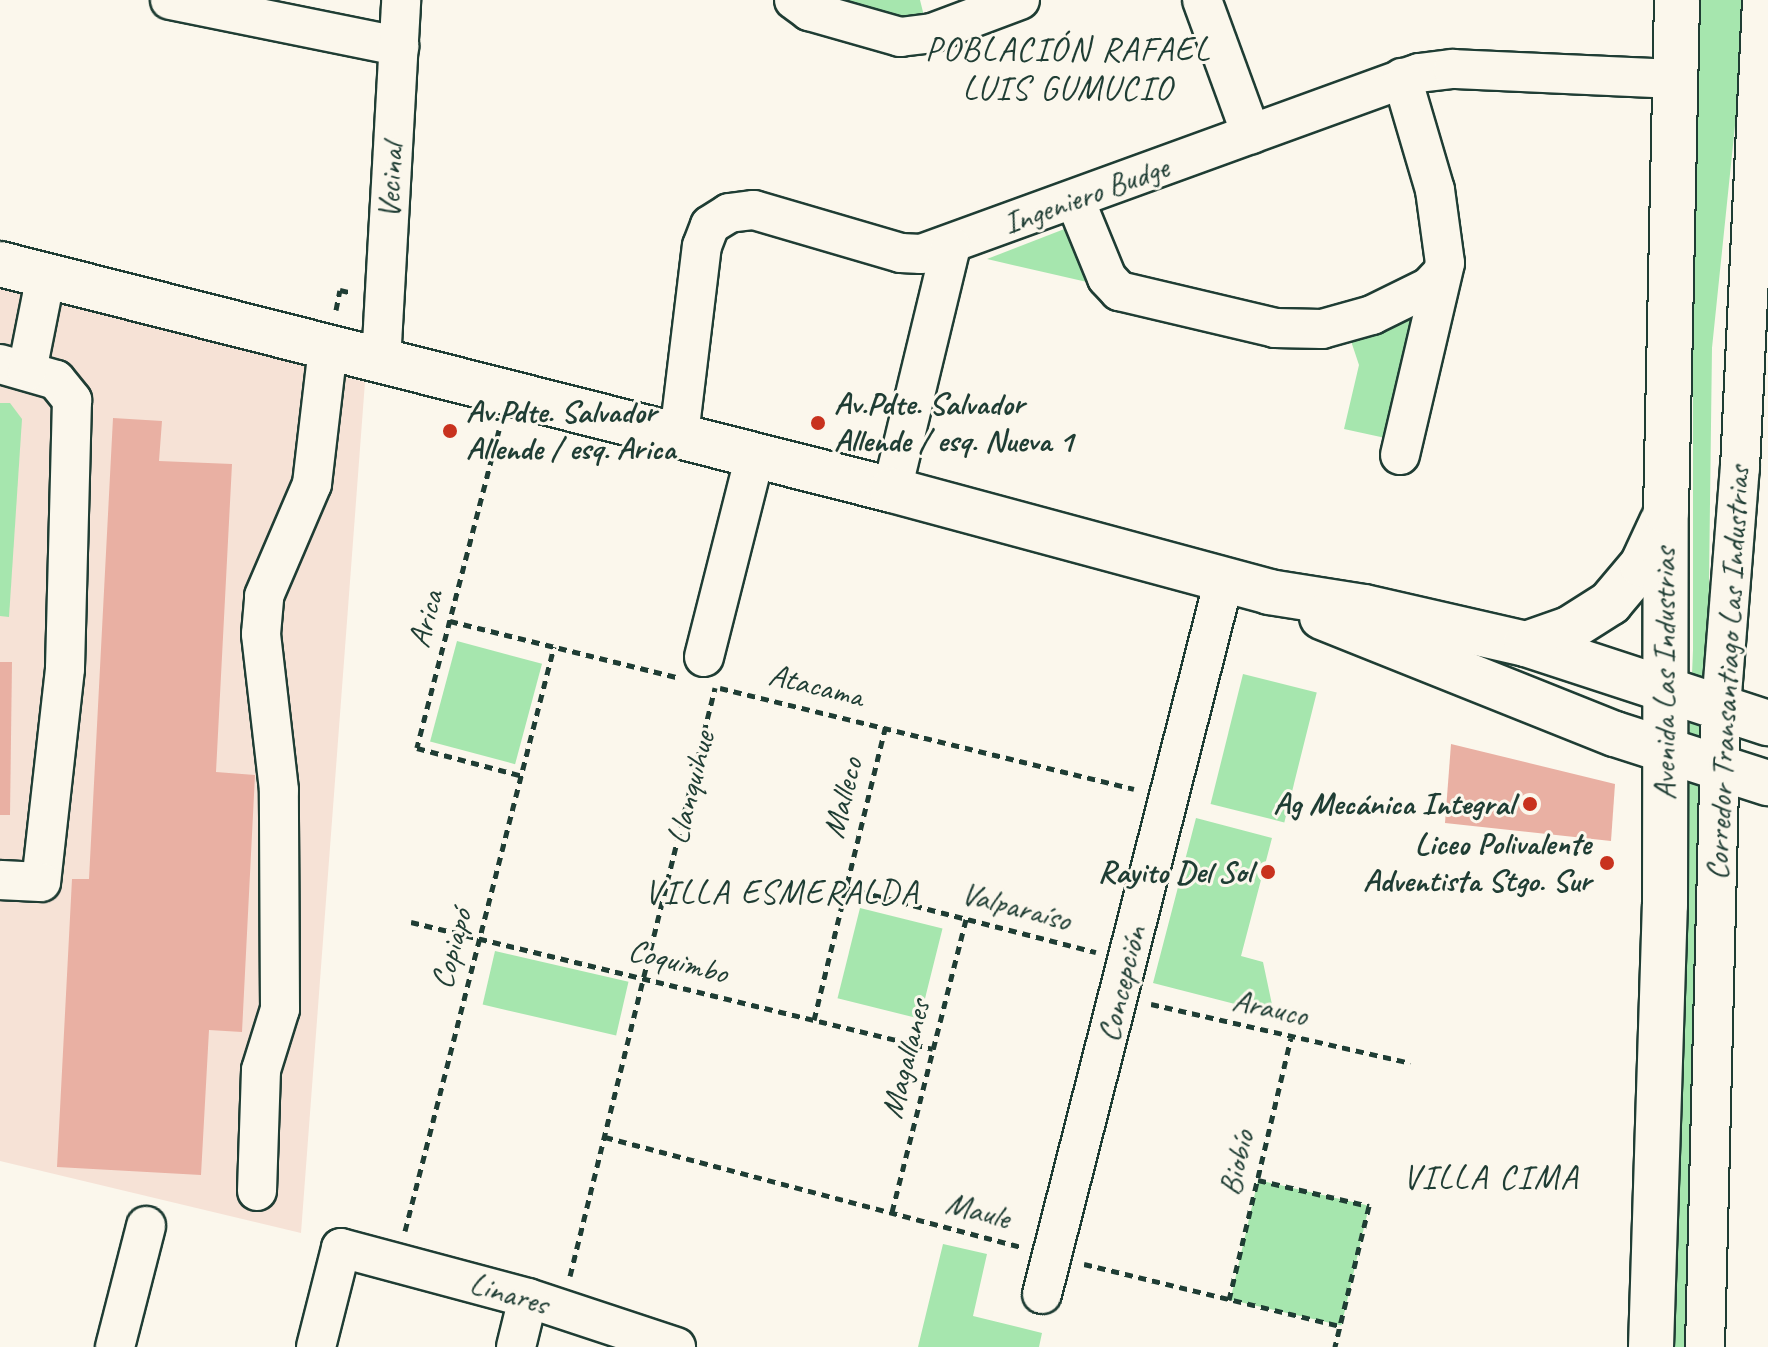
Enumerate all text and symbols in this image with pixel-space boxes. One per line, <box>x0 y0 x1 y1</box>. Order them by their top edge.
district label: POBLACIÓN RAFAEL LUIS GUMUCIO <box>925 28 1211 108</box>
street label: Vecinal <box>370 142 412 220</box>
street label: Ingeniero Budge <box>998 148 1174 244</box>
place label: Av.Pdte. Salvador Allende / esq. Nueva 1 <box>834 386 1073 461</box>
place label: Av.Pdte. Salvador Allende / esq. Arica <box>466 394 675 469</box>
marker: Av.Pdte. Salvador Allende / esq. Nueva 1 <box>809 414 827 432</box>
marker: Av.Pdte. Salvador Allende / esq. Arica <box>441 422 459 440</box>
street label: Corredor Transantiago Las Industrias <box>1698 465 1758 881</box>
street label: Avenida Las Industrias <box>1646 548 1684 800</box>
street label: Arica <box>400 586 452 652</box>
street label: Atacama <box>765 656 867 716</box>
street label: Llanquihue <box>658 728 724 848</box>
street label: Malleco <box>815 754 871 842</box>
place label: Ag Mecánica Integral <box>1275 785 1514 823</box>
marker: Ag Mecánica Integral <box>1521 795 1539 813</box>
place label: Liceo Polivalente Adventista Stgo. Sur <box>1363 826 1591 901</box>
place label: Rayito Del Sol <box>1098 853 1252 891</box>
marker: Liceo Polivalente Adventista Stgo. Sur <box>1598 854 1616 872</box>
marker: Rayito Del Sol <box>1259 863 1277 881</box>
district label: VILLA ESMERALDA <box>646 872 918 912</box>
street label: Valparaíso <box>957 874 1075 940</box>
street label: Copiapó <box>423 905 481 993</box>
street label: Concepción <box>1089 922 1155 1046</box>
street label: Coquimbo <box>624 931 732 993</box>
street label: Arauco <box>1229 981 1311 1035</box>
street label: Magallanes <box>873 996 939 1122</box>
street label: Biobío <box>1211 1127 1263 1199</box>
district label: VILLA CIMA <box>1404 1157 1578 1197</box>
street label: Maule <box>942 1184 1014 1238</box>
street label: Linares <box>465 1265 553 1323</box>

